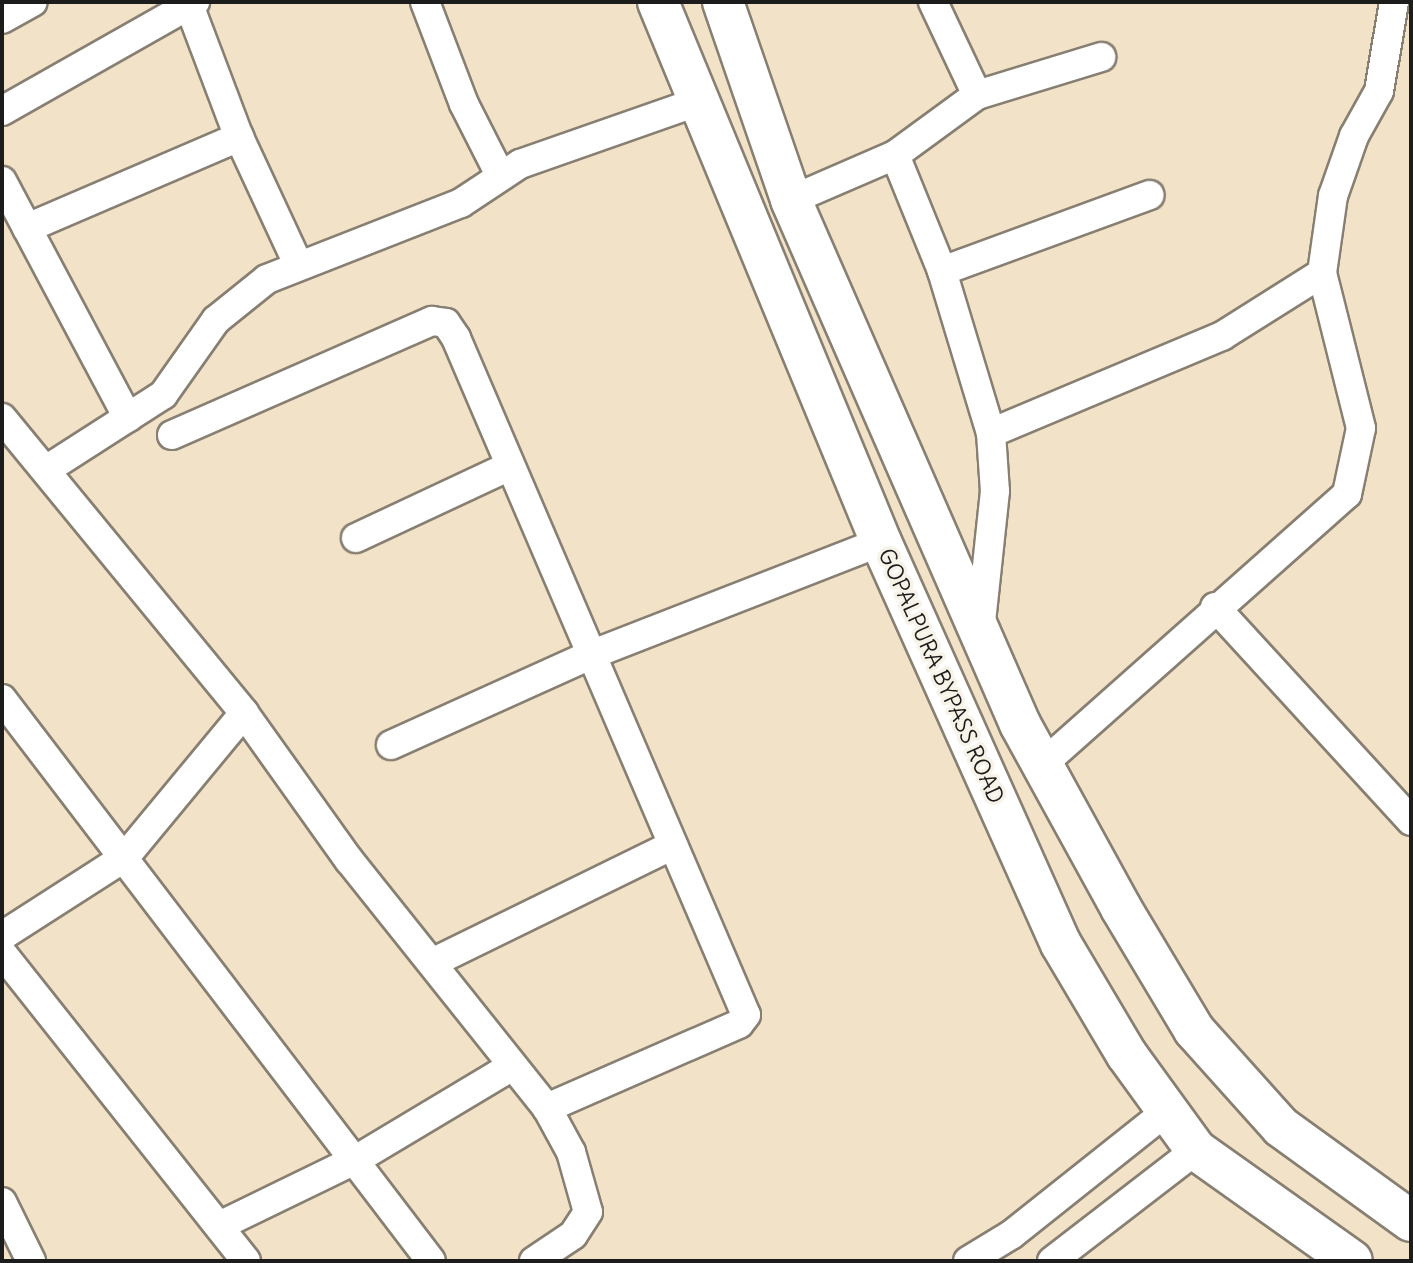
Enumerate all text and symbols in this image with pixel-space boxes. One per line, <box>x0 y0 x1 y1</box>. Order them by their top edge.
street label: GOPALPURA BYPASS ROAD <box>873 544 1009 808</box>

